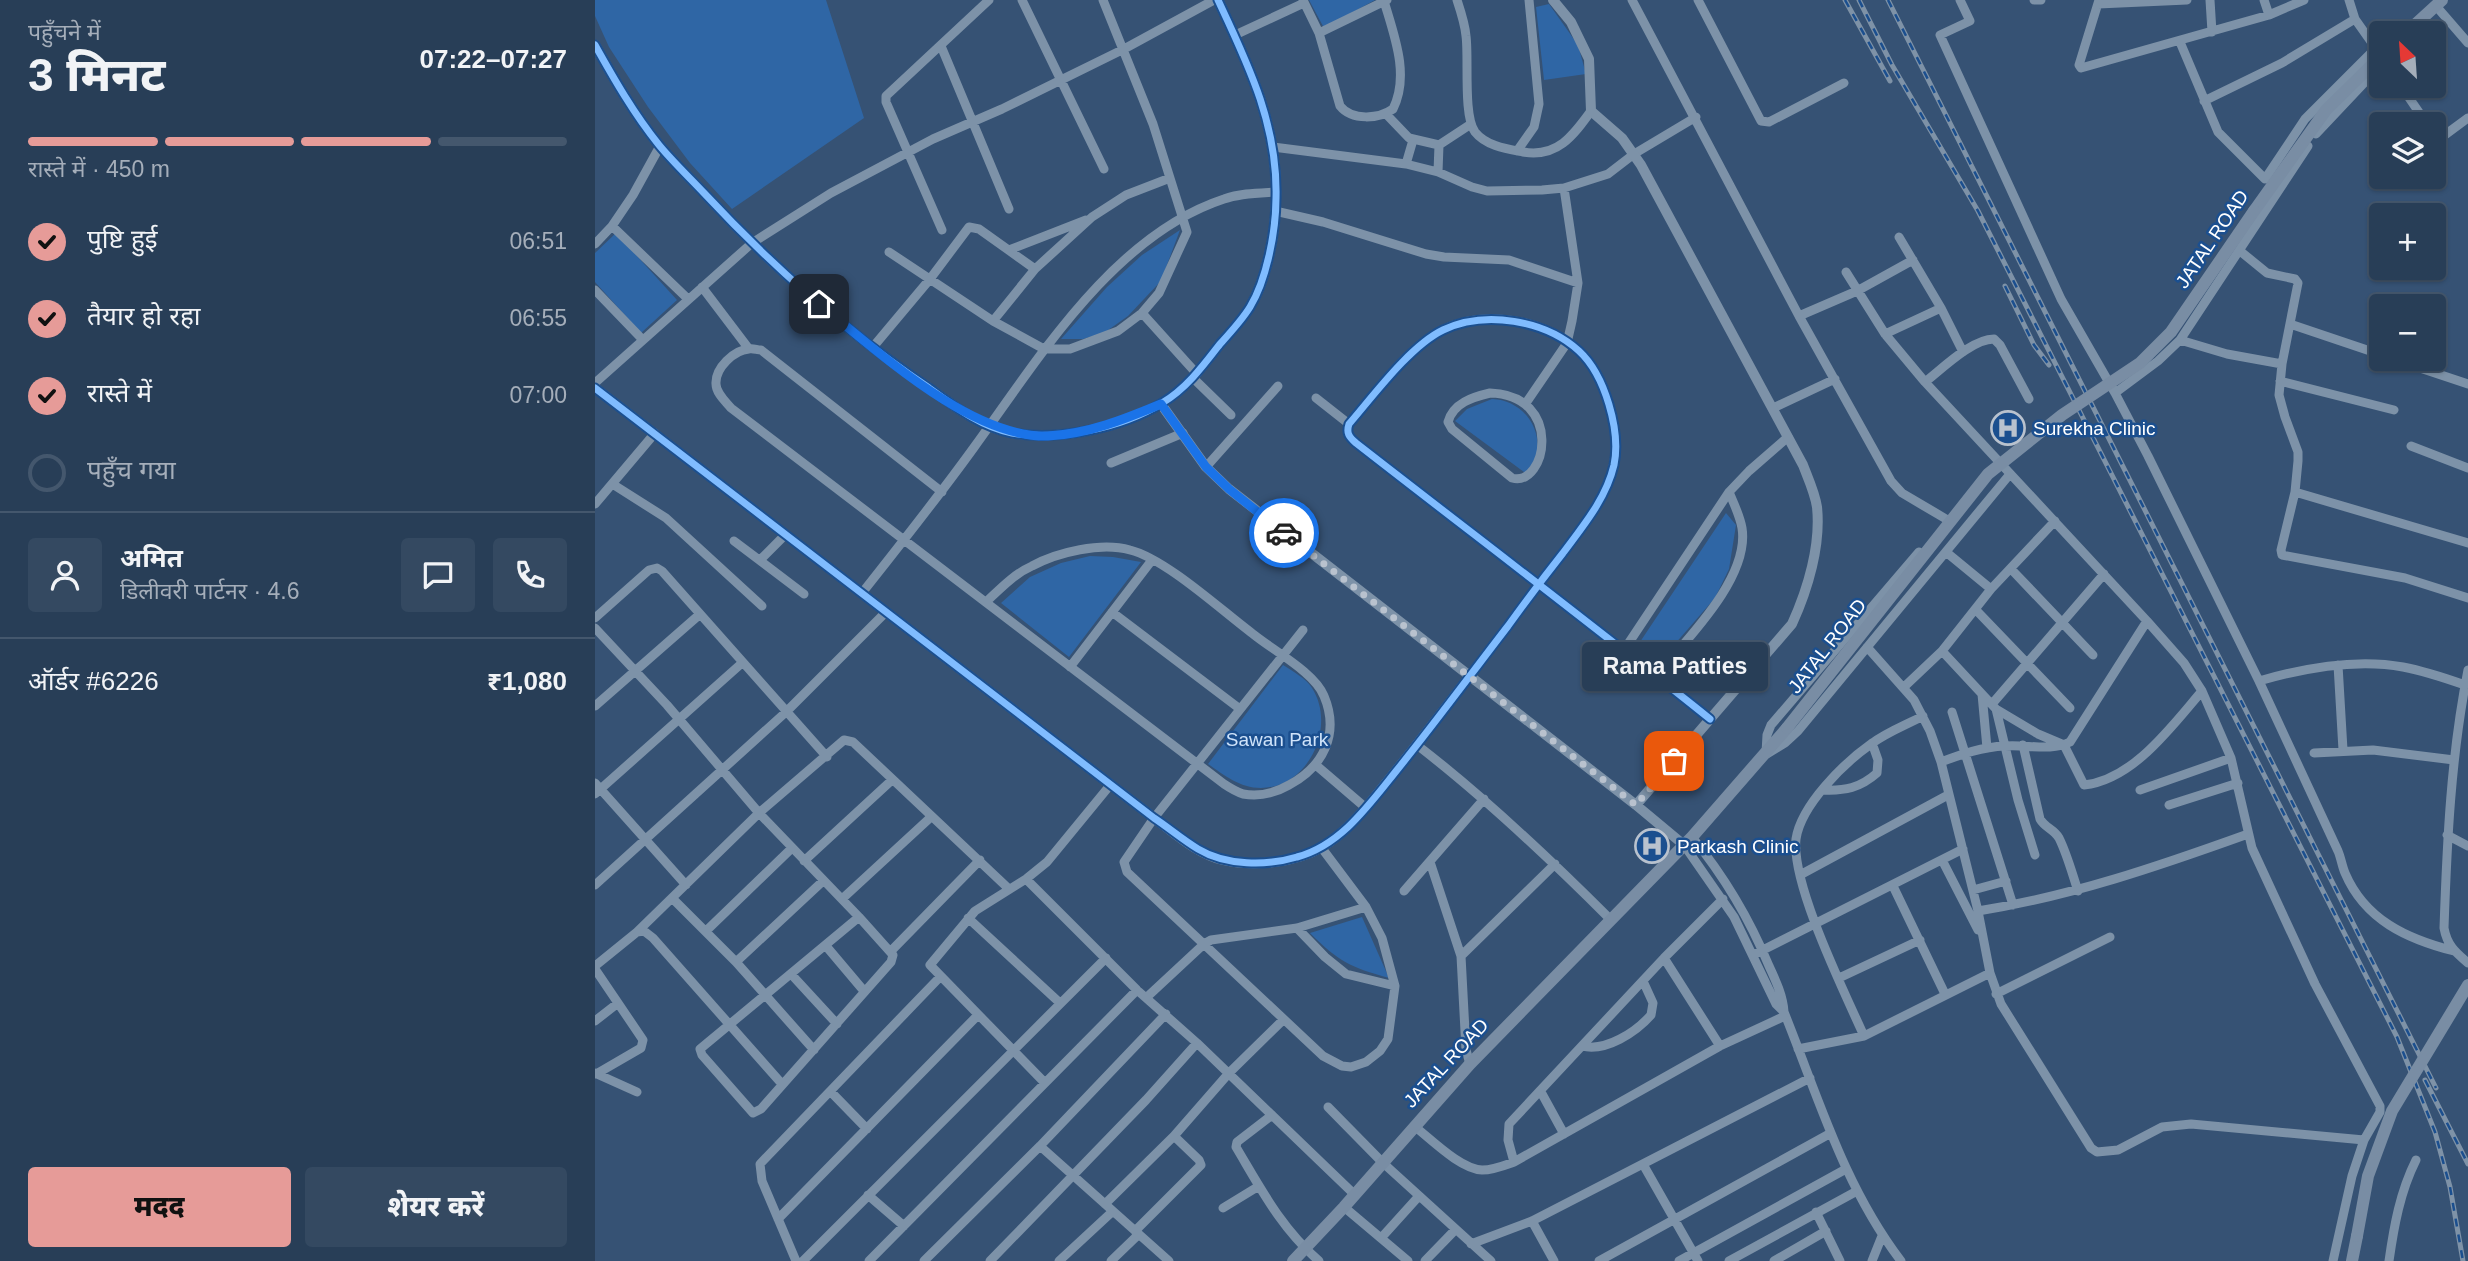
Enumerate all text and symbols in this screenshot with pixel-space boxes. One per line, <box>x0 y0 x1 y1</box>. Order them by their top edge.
text: पहुँचने में <box>28 19 101 45</box>
north arrow <box>2369 21 2447 98</box>
map controls <box>2369 21 2446 371</box>
text: 07:22–07:27 <box>420 44 567 74</box>
text: 3 मिनट <box>28 49 165 101</box>
button: layers <box>2369 112 2446 189</box>
text: रास्ते में · 450 m <box>28 156 170 182</box>
street label: JATAL ROAD <box>2172 186 2252 292</box>
button: + <box>2369 203 2446 280</box>
icon: check <box>28 223 66 261</box>
text: पुष्टि हुई <box>87 224 157 254</box>
text: 06:51 <box>509 228 567 254</box>
pin <box>789 274 849 334</box>
icon: home <box>800 285 838 323</box>
button: − <box>2369 294 2446 371</box>
icon: check <box>28 300 66 338</box>
text: तैयार हो रहा <box>87 301 200 331</box>
text: 06:55 <box>509 305 567 331</box>
icon: check <box>28 377 66 415</box>
text: रास्ते में <box>87 378 152 408</box>
text: 07:00 <box>509 382 567 408</box>
hospital icon: Surekha Clinic <box>1989 409 2027 447</box>
place label: Surekha Clinic <box>2033 418 2156 439</box>
text: पहुँच गया <box>87 455 176 485</box>
courier <box>1249 498 1319 568</box>
icon: car <box>1265 514 1303 552</box>
button: person <box>28 538 102 612</box>
button: chat <box>401 538 475 612</box>
button: phone <box>493 538 567 612</box>
text: अमित <box>120 543 183 573</box>
text: डिलीवरी पार्टनर · 4.6 <box>120 578 300 604</box>
street label: JATAL ROAD <box>1784 595 1870 697</box>
callout: Rama Patties <box>1581 642 1767 691</box>
text: Rama Patties <box>1603 653 1747 679</box>
text: ऑर्डर #6226 <box>28 666 159 696</box>
text: ₹1,080 <box>487 666 567 696</box>
park label: Sawan Park <box>1226 729 1329 750</box>
pin <box>1644 731 1704 791</box>
icon: bag <box>1655 742 1693 780</box>
hospital icon: Parkash Clinic <box>1633 827 1671 865</box>
place label: Parkash Clinic <box>1677 836 1798 857</box>
street label: JATAL ROAD <box>1400 1014 1492 1112</box>
button: मदद <box>28 1167 291 1247</box>
button: शेयर करें <box>305 1167 567 1247</box>

